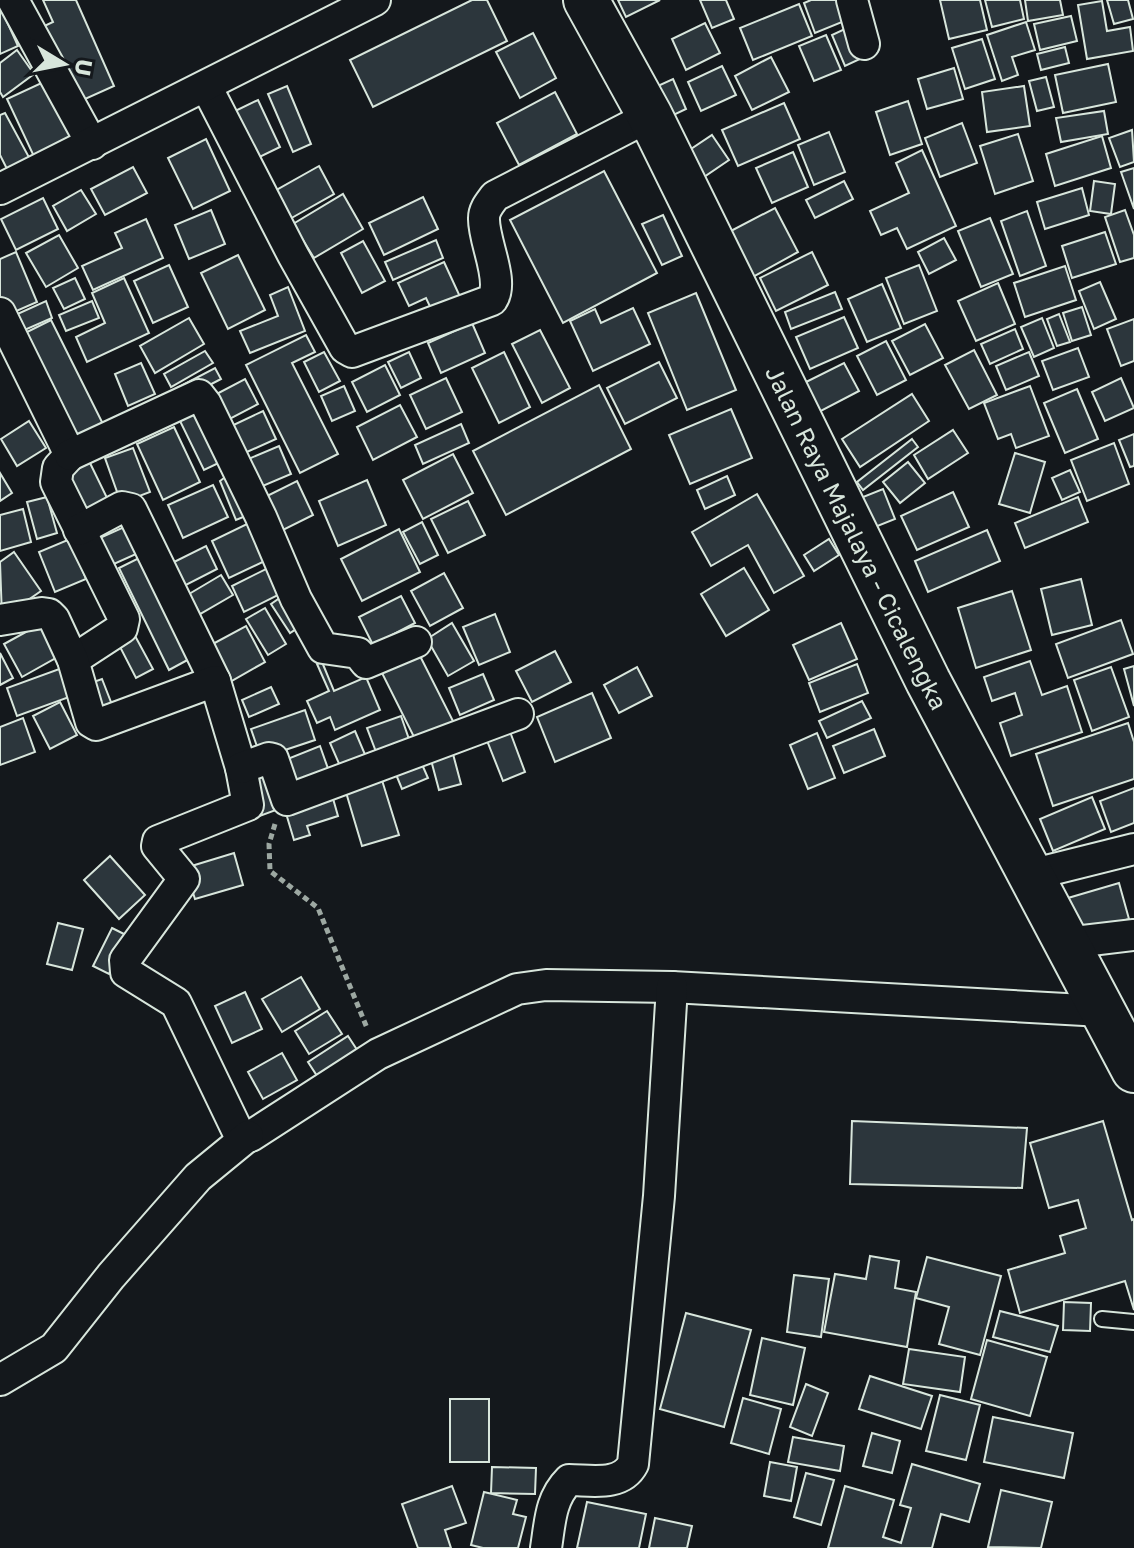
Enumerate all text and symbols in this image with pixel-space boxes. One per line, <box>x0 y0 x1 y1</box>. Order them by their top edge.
north arrow <box>24 24 104 104</box>
text: U <box>69 57 99 78</box>
street label: Jalan Raya Majalaya - Cicalengka <box>760 360 955 714</box>

